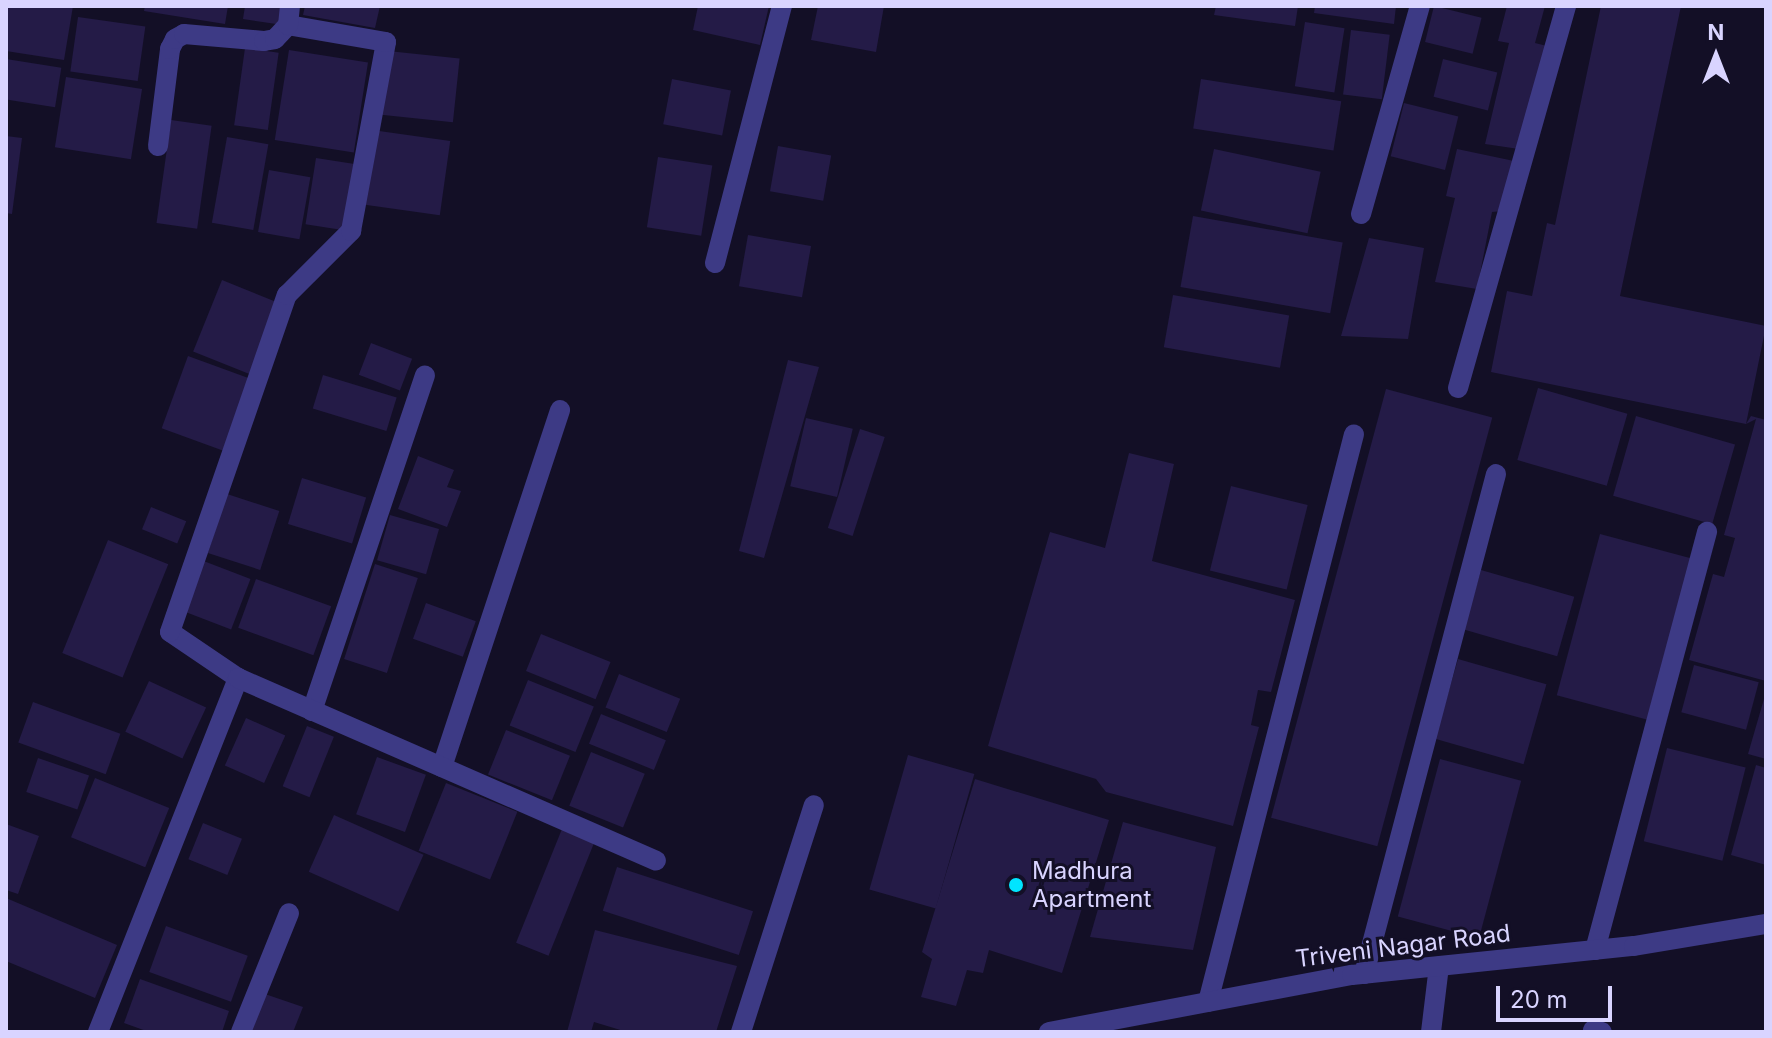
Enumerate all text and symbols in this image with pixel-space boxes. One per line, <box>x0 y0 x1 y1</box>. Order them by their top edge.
north arrow <box>1676 16 1756 96</box>
text: N <box>1708 19 1724 45</box>
place label: Madhura Apartment <box>1032 857 1151 913</box>
marker: Madhura Apartment <box>1007 876 1025 894</box>
street label: Triveni Nagar Road <box>1294 919 1512 973</box>
scale bar <box>1500 970 1616 1020</box>
text: 20 m <box>1510 985 1568 1014</box>

